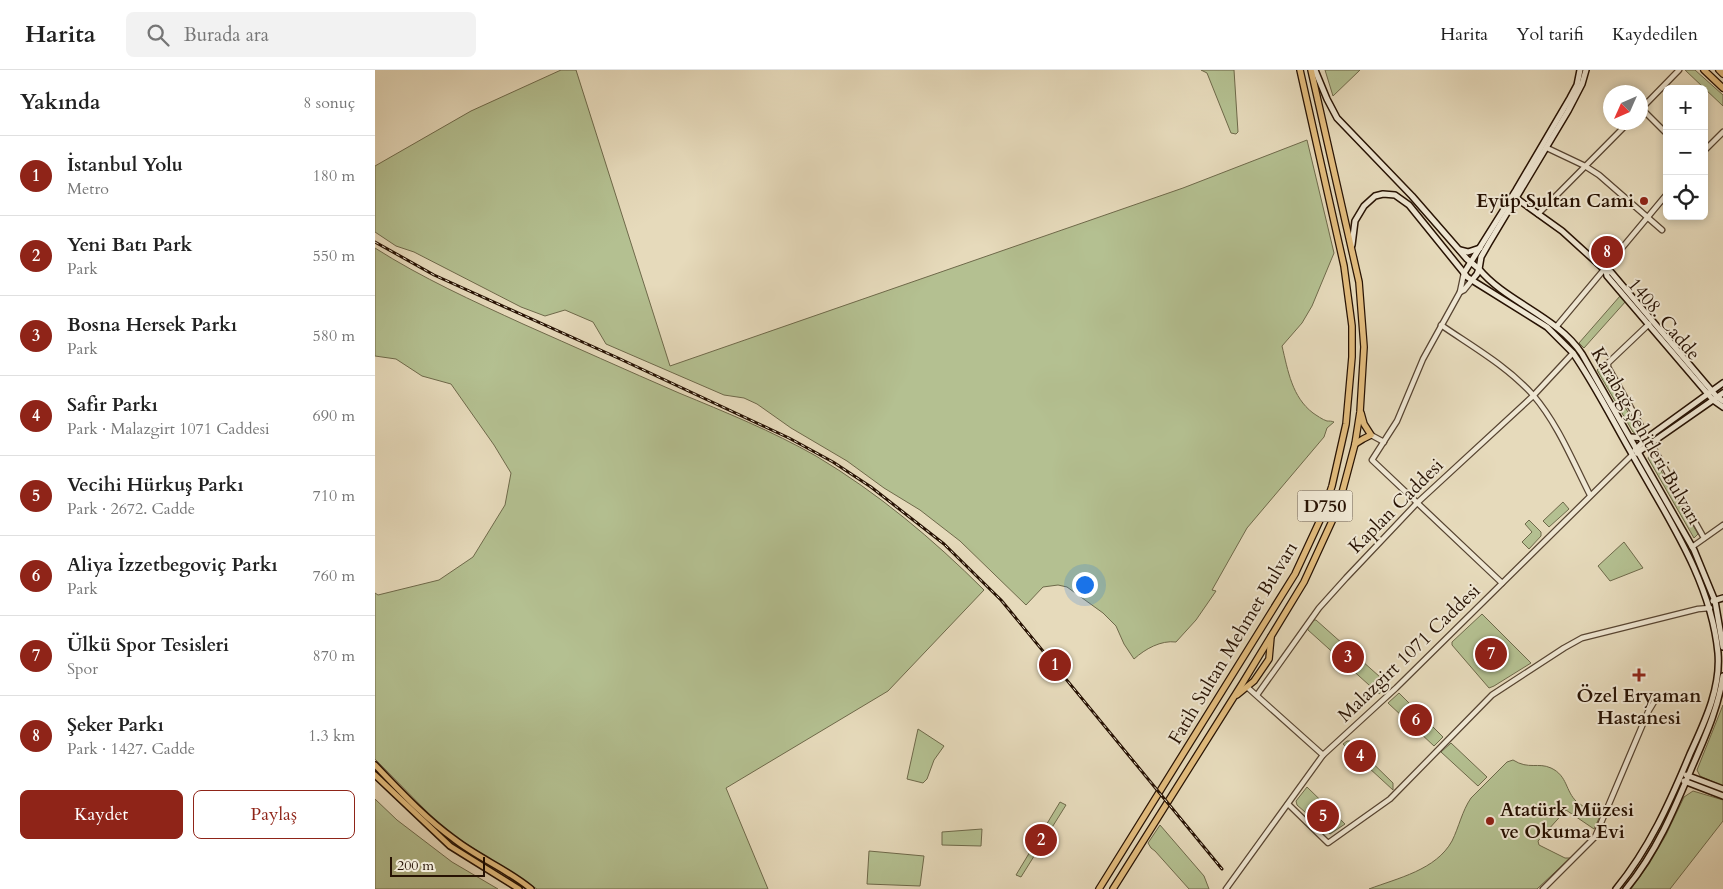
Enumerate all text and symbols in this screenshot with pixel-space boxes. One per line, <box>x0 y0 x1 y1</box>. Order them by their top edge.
search box <box>126 12 476 57</box>
text: Harita <box>25 18 96 51</box>
icon: search <box>144 21 172 49</box>
text: Burada ara <box>184 22 269 48</box>
text: Harita <box>1440 22 1488 47</box>
text: Yol tarifi <box>1516 22 1584 47</box>
text: Kaydedilen <box>1612 22 1698 47</box>
north arrow <box>1603 85 1648 130</box>
map controls <box>1663 85 1708 220</box>
button: + <box>1663 85 1708 130</box>
text: Yakında <box>20 88 100 117</box>
text: 8 sonuç <box>303 92 355 114</box>
button: − <box>1663 130 1708 175</box>
text: İstanbul Yolu <box>67 152 183 178</box>
text: 1 <box>32 165 40 187</box>
text: 180 m <box>313 165 355 187</box>
button: locate <box>1663 175 1708 220</box>
text: Metro <box>67 178 109 200</box>
place label: Eyüp Sultan Cami <box>1476 188 1634 214</box>
marker: Eyüp Sultan Cami <box>1638 195 1650 207</box>
text: Yeni Batı Park <box>67 232 192 258</box>
pin: 8 <box>1591 233 1623 271</box>
text: 2 <box>32 245 40 267</box>
text: 550 m <box>313 245 355 267</box>
text: Park <box>67 258 98 280</box>
street label: 1408. Cadde <box>1622 272 1706 366</box>
text: Bosna Hersek Parkı <box>67 312 237 338</box>
text: 3 <box>32 325 40 347</box>
text: 580 m <box>313 325 355 347</box>
text: Park <box>67 338 98 360</box>
street label: Karabağ Şehitleri Bulvarı <box>1585 343 1707 529</box>
text: Safir Parkı <box>67 392 158 418</box>
text: 4 <box>32 405 40 427</box>
text: 690 m <box>313 405 355 427</box>
text: Park · Malazgirt 1071 Caddesi <box>67 418 270 440</box>
street label: Kaplan Caddesi <box>1343 453 1449 559</box>
text: Vecihi Hürkuş Parkı <box>67 472 244 498</box>
text: 5 <box>32 485 40 507</box>
text: 710 m <box>313 485 355 507</box>
road number: D750 <box>1297 491 1353 522</box>
text: Park · 2672. Cadde <box>67 498 195 520</box>
street label: Fatih Sultan Mehmet Bulvarı <box>1162 537 1304 749</box>
text: Aliya İzzetbegoviç Parkı <box>67 552 278 578</box>
text: 6 <box>32 565 40 587</box>
text: 760 m <box>313 565 355 587</box>
your location <box>1072 572 1098 598</box>
text: Park <box>67 578 98 600</box>
street label: Malazgirt 1071 Caddesi <box>1332 578 1486 728</box>
text: Ülkü Spor Tesisleri <box>67 632 229 658</box>
pin: 7 <box>1475 635 1507 673</box>
pin: 3 <box>1332 638 1364 676</box>
text: 7 <box>32 645 40 667</box>
text: 870 m <box>313 645 355 667</box>
pin: 1 <box>1039 646 1071 684</box>
text: Spor <box>67 658 98 680</box>
marker: Özel Eryaman Hastanesi <box>1632 668 1646 682</box>
place label: Özel Eryaman Hastanesi <box>1577 683 1702 731</box>
pin: 6 <box>1400 701 1432 739</box>
text: Şeker Parkı <box>67 712 164 738</box>
text: 8 <box>32 725 40 747</box>
text: 1.3 km <box>308 725 355 747</box>
pin: 4 <box>1344 737 1376 775</box>
text: Park · 1427. Cadde <box>67 738 195 760</box>
button: Kaydet <box>20 790 183 839</box>
button: Paylaş <box>193 790 355 839</box>
pin: 5 <box>1307 797 1339 835</box>
place label: Atatürk Müzesi ve Okuma Evi <box>1500 797 1634 845</box>
marker: Atatürk Müzesi ve Okuma Evi <box>1484 815 1496 827</box>
pin: 2 <box>1025 821 1057 859</box>
scale bar <box>390 854 485 877</box>
text: 200 m <box>397 856 434 875</box>

